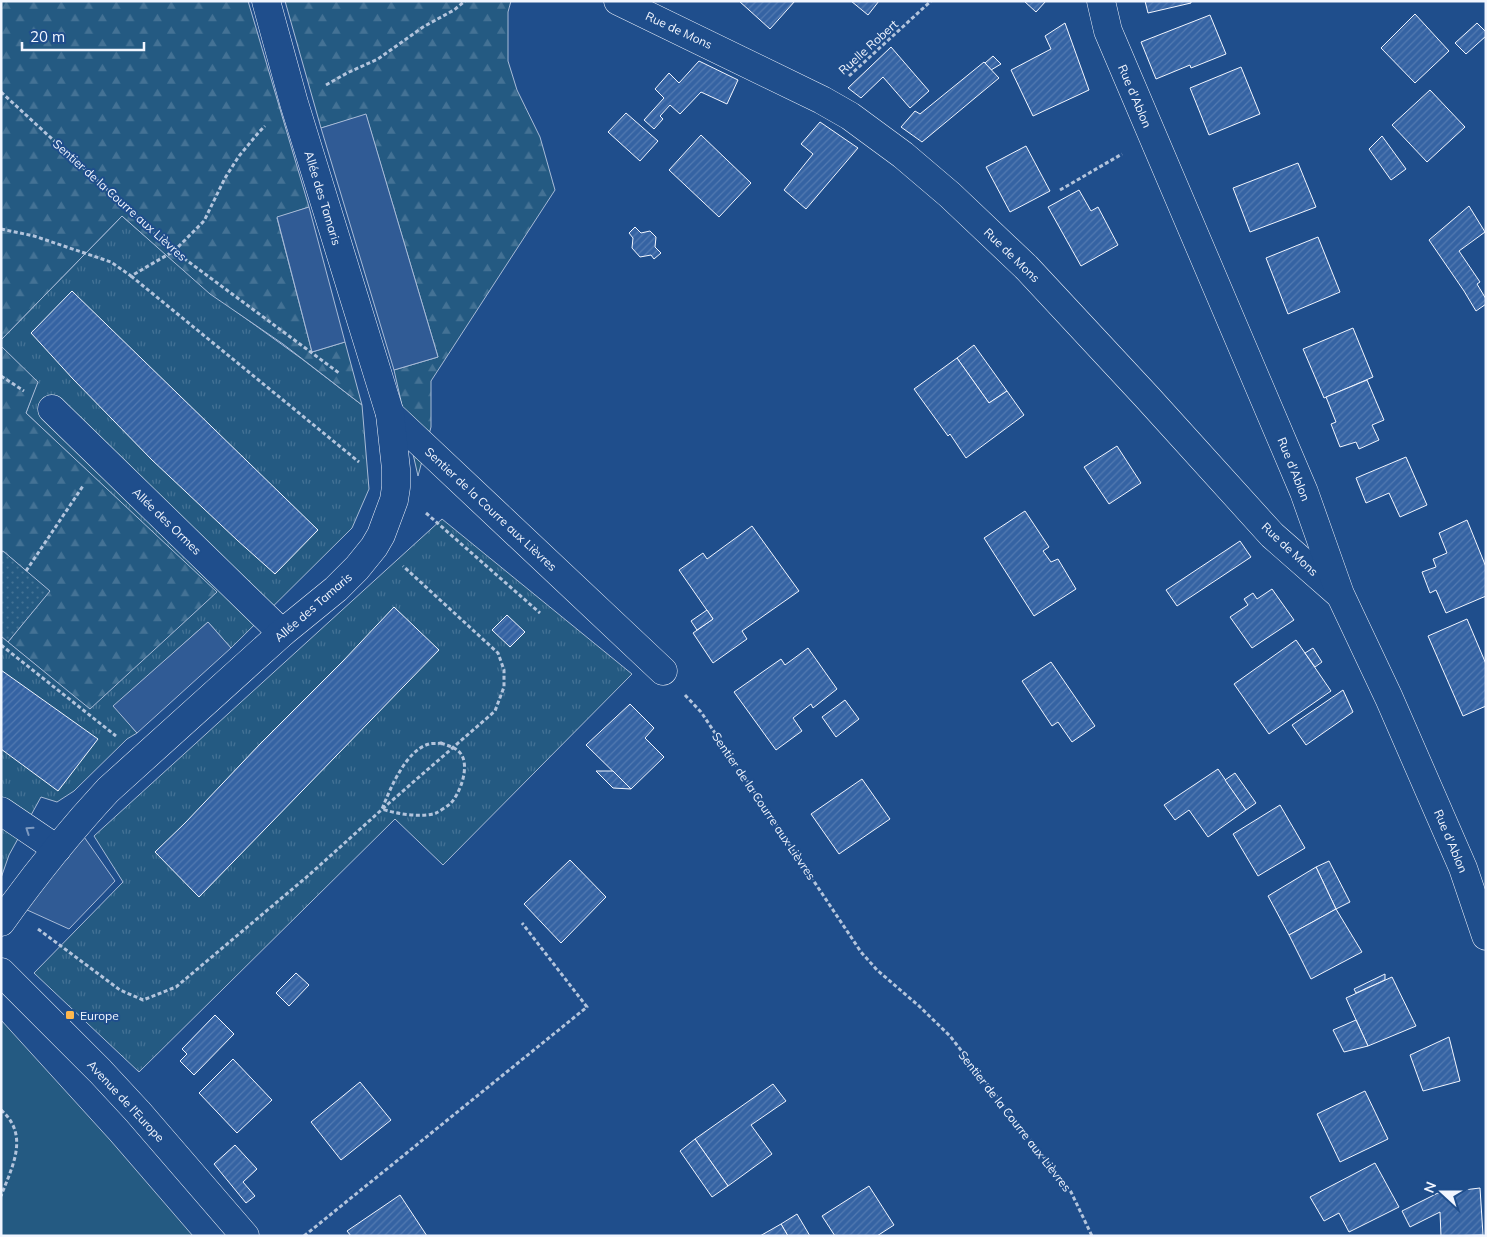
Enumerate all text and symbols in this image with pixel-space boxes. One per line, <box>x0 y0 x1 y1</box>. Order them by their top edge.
street label: Rue de Mons <box>643 8 715 52</box>
street label: Ruelle Robert <box>835 16 901 78</box>
scale bar <box>22 20 145 52</box>
text: 20 m <box>30 27 65 46</box>
street label: Rue d'Ablon <box>1115 62 1155 130</box>
street label: Sentier de la Courre aux Lièvres <box>50 136 190 264</box>
street label: Allée des Tamaris <box>302 149 345 247</box>
street label: Rue de Mons <box>981 225 1043 285</box>
street label: Rue d'Ablon <box>1274 435 1314 503</box>
street label: Sentier de la Courre aux Lièvres <box>422 444 560 574</box>
street label: Allée des Ormes <box>129 484 205 558</box>
street label: Rue de Mons <box>1259 519 1321 579</box>
street label: Allée des Tamaris <box>271 569 355 645</box>
street label: Sentier de la Courre aux Lièvres <box>709 729 819 883</box>
street label: Rue d'Ablon <box>1431 807 1471 875</box>
one-way arrow <box>25 827 35 836</box>
place label: Europe <box>80 1008 119 1023</box>
marker: Europe <box>64 1009 76 1021</box>
street label: Sentier de la Courre aux Lièvres <box>955 1048 1075 1194</box>
street label: Avenue de l'Europe <box>84 1057 168 1145</box>
north arrow <box>1417 1167 1467 1217</box>
text: N <box>1420 1179 1440 1196</box>

